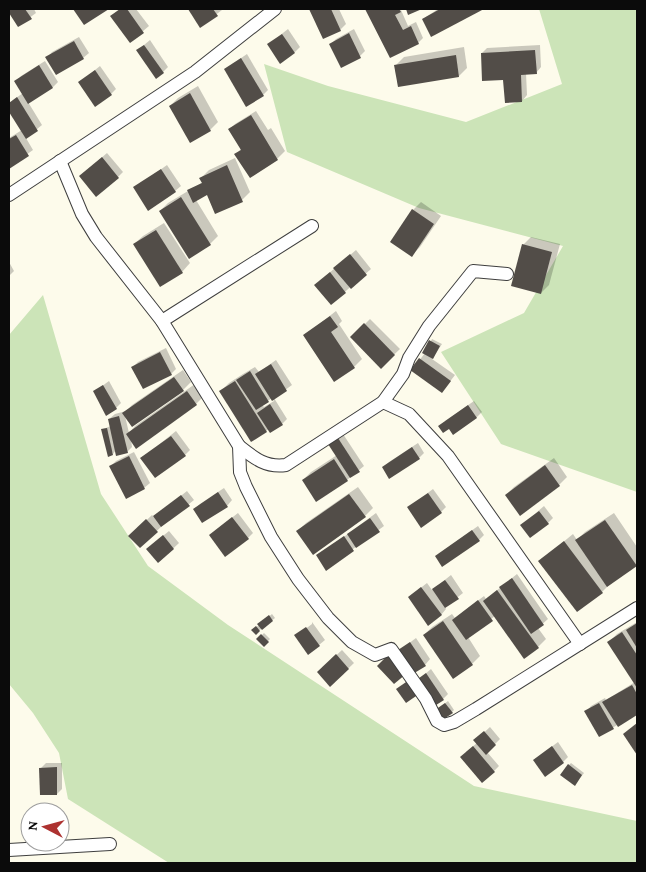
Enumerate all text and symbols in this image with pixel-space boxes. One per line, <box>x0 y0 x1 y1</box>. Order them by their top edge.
north arrow <box>20 802 70 852</box>
text: N <box>24 820 41 831</box>

